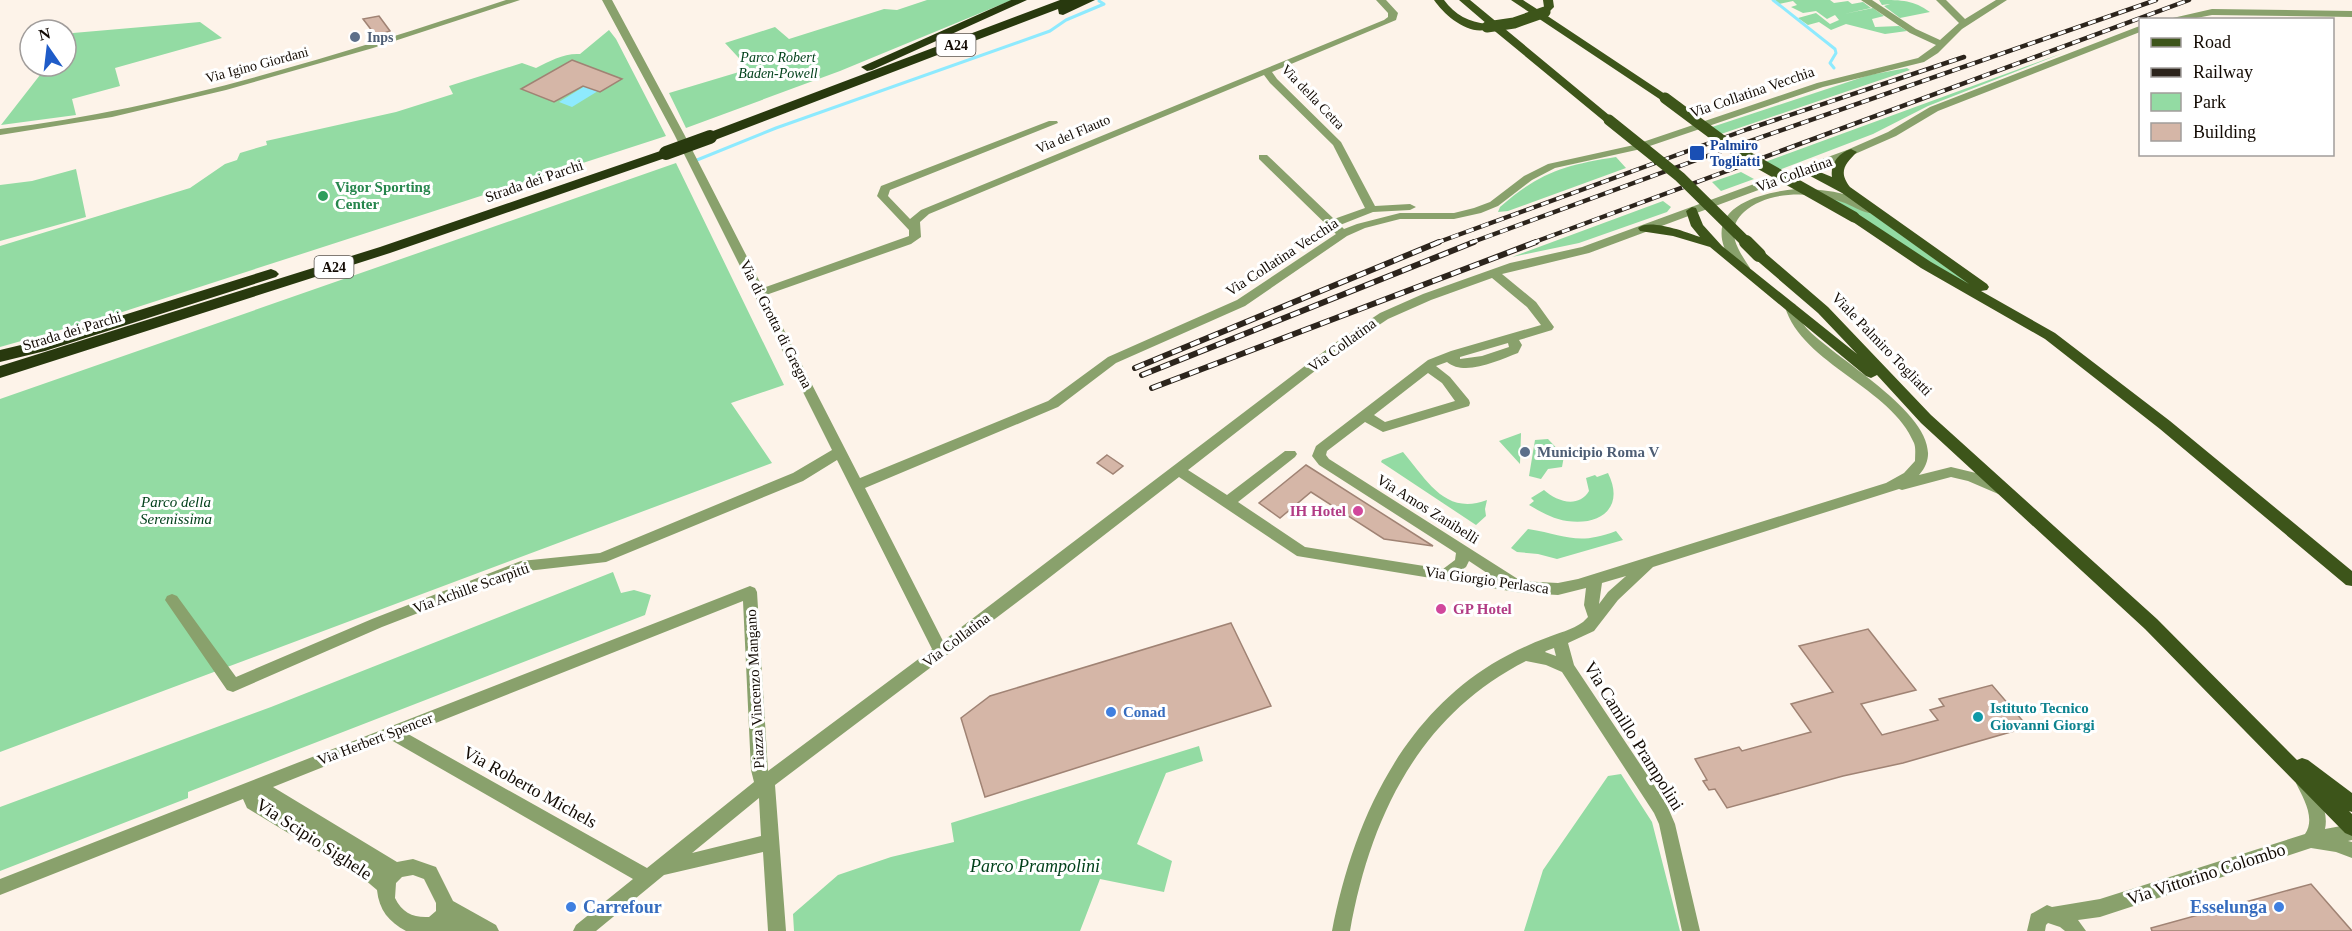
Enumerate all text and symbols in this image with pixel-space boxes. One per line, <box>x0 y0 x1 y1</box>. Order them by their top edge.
north arrow <box>18 18 78 78</box>
legend <box>2139 18 2334 156</box>
text: N <box>37 24 53 44</box>
marker: Inps <box>348 30 362 44</box>
place label: Inps <box>367 30 394 45</box>
text: Road <box>2193 32 2231 52</box>
road number: A24 <box>936 34 976 56</box>
street label: Via Igino Giordani <box>204 44 310 86</box>
park label: Parco Robert Baden-Powell <box>738 50 818 81</box>
street label: Via della Cetra <box>1278 62 1348 133</box>
text: Railway <box>2193 62 2253 82</box>
street label: Via Collatina Vecchia <box>1688 63 1817 121</box>
text: Park <box>2193 92 2226 112</box>
street label: Via del Flauto <box>1034 112 1112 156</box>
text: Building <box>2193 122 2256 142</box>
place label: Palmiro Togliatti <box>1710 138 1760 169</box>
marker: Palmiro Togliatti <box>1688 144 1706 162</box>
street label: Via Collatina <box>1754 153 1834 195</box>
street label: Strada dei Parchi <box>483 157 585 205</box>
place label: Vigor Sporting Center <box>335 179 431 212</box>
marker: Vigor Sporting Center <box>316 189 330 203</box>
street label: Via Collatina Vecchia <box>1223 215 1341 299</box>
road number: A24 <box>314 256 354 278</box>
street label: Via di Grotta di Gregna <box>737 257 815 391</box>
street label: Viale Palmiro Togliatti <box>1829 289 1935 399</box>
street label: Strada dei Parchi <box>21 308 123 354</box>
street label: Via Collatina <box>1305 315 1379 375</box>
place label: Municipio Roma V <box>1537 444 1659 460</box>
marker: Municipio Roma V <box>1518 445 1532 459</box>
street label: Via Amos Zanibelli <box>1374 471 1482 547</box>
park label: Parco della Serenissima <box>140 494 212 527</box>
place label: IH Hotel <box>1290 503 1346 519</box>
marker: IH Hotel <box>1351 504 1365 518</box>
street label: Via Achille Scarpitti <box>411 560 531 616</box>
street label: Via Giorgio Perlasca <box>1424 563 1550 597</box>
place label: GP Hotel <box>1453 601 1512 617</box>
marker: GP Hotel <box>1434 602 1448 616</box>
street label: Piazza Vincenzo Mangano <box>743 609 767 769</box>
street label: Via Collatina <box>919 609 993 670</box>
street label: Via Camillo Prampolini <box>1580 658 1688 814</box>
place label: Istituto Tecnico Giovanni Giorgi <box>1990 700 2095 733</box>
place label: Conad <box>1123 704 1166 720</box>
marker: Conad <box>1104 705 1118 719</box>
street label: Via Herbert Spencer <box>315 710 435 768</box>
marker: Istituto Tecnico Giovanni Giorgi <box>1971 710 1985 724</box>
street label: Via Roberto Michels <box>460 742 600 832</box>
street label: Via Scipio Sighele <box>252 794 376 884</box>
street label: Via Vittorino Colombo <box>2124 839 2288 909</box>
park label: Parco Prampolini <box>969 856 1100 876</box>
place label: Carrefour <box>583 897 662 917</box>
place label: Esselunga <box>2190 897 2267 917</box>
marker: Carrefour <box>564 900 578 914</box>
marker: Esselunga <box>2272 900 2286 914</box>

